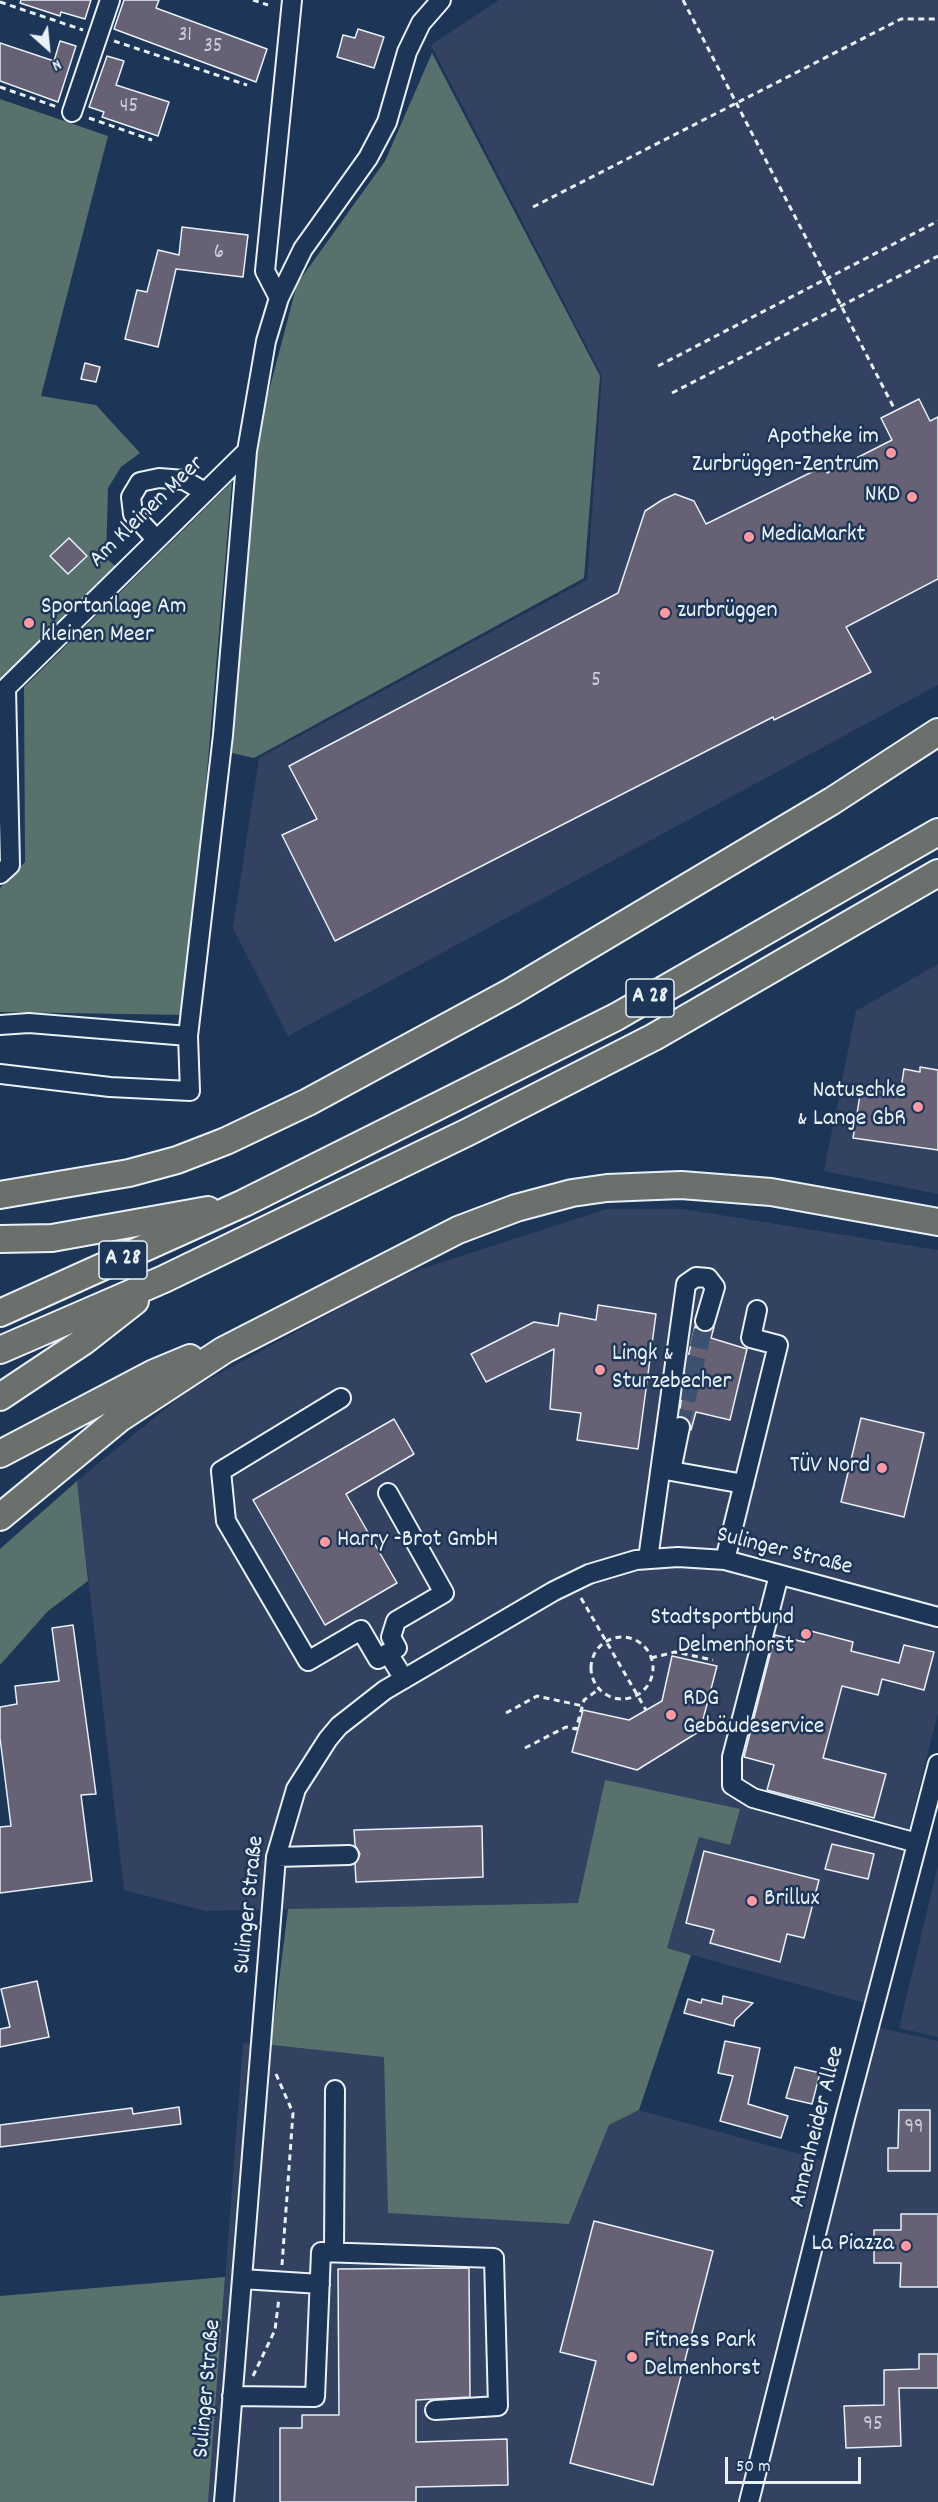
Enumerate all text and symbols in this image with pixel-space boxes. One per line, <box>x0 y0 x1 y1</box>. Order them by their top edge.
north arrow <box>18 18 78 78</box>
house number: 31 <box>178 24 192 50</box>
house number: 35 <box>203 35 223 61</box>
text: N <box>48 52 65 77</box>
house number: 45 <box>120 95 138 121</box>
house number: 6 <box>214 241 224 267</box>
place label: Apotheke im Zurbrüggen-Zentrum <box>692 425 879 481</box>
marker: Apotheke im Zurbrüggen-Zentrum <box>884 446 898 460</box>
street label: Am Kleinen Meer <box>84 451 212 575</box>
place label: NKD <box>865 483 900 511</box>
marker: NKD <box>905 490 919 504</box>
place label: MediaMarkt <box>761 523 865 551</box>
marker: MediaMarkt <box>742 530 756 544</box>
place label: Sportanlage Am kleinen Meer <box>41 595 187 651</box>
place label: zurbrüggen <box>677 599 778 627</box>
marker: zurbrüggen <box>658 606 672 620</box>
marker: Sportanlage Am kleinen Meer <box>22 616 36 630</box>
house number: 5 <box>591 669 601 695</box>
road number: A 28 <box>626 979 674 1017</box>
place label: Natuschke & Lange GbR <box>797 1079 906 1135</box>
marker: Natuschke & Lange GbR <box>911 1100 925 1114</box>
road number: A 28 <box>99 1241 147 1279</box>
place label: Lingk & Sturzebecher <box>612 1342 731 1398</box>
marker: Lingk & Sturzebecher <box>593 1363 607 1377</box>
place label: TÜV Nord <box>790 1454 870 1482</box>
marker: TÜV Nord <box>875 1461 889 1475</box>
street label: Sulinger Straße <box>713 1522 855 1584</box>
place label: Harry -Brot GmbH <box>337 1528 498 1556</box>
marker: Harry -Brot GmbH <box>318 1535 332 1549</box>
place label: Stadtsportbund Delmenhorst <box>651 1606 794 1662</box>
marker: Stadtsportbund Delmenhorst <box>799 1627 813 1641</box>
place label: RDG Gebäudeservice <box>683 1687 824 1743</box>
marker: RDG Gebäudeservice <box>664 1708 678 1722</box>
street label: Sulinger Straße <box>229 1834 273 1976</box>
place label: Brillux <box>764 1887 819 1915</box>
marker: Brillux <box>745 1894 759 1908</box>
street label: Annenheider Allee <box>785 2044 853 2210</box>
house number: 99 <box>904 2116 924 2142</box>
place label: La Piazza <box>811 2232 894 2260</box>
marker: La Piazza <box>899 2239 913 2253</box>
street label: Sulinger Straße <box>189 2318 229 2460</box>
place label: Fitness Park Delmenhorst <box>644 2329 760 2385</box>
marker: Fitness Park Delmenhorst <box>625 2350 639 2364</box>
house number: 95 <box>863 2413 883 2439</box>
scale bar <box>728 2445 864 2483</box>
text: 50 m <box>736 2455 771 2480</box>

